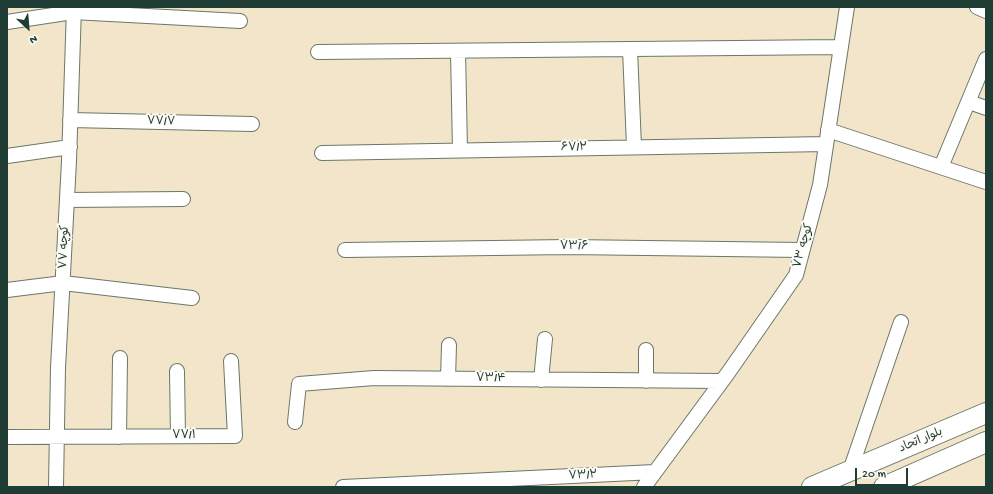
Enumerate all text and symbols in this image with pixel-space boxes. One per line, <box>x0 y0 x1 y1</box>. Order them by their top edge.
north arrow <box>8 8 48 48</box>
text: N <box>27 32 39 46</box>
street label: ۷۷/۷ <box>147 115 175 129</box>
street label: ۶۷/۲ <box>561 141 587 155</box>
street label: کوچه ۷۳ <box>791 222 817 270</box>
street label: کوچه ۷۷ <box>57 225 73 269</box>
street label: ۷۳/۶ <box>560 240 588 254</box>
street label: ۷۳/۴ <box>476 372 506 386</box>
street label: بلوار اتحاد <box>897 425 945 457</box>
street label: ۷۷/۱ <box>172 429 196 443</box>
scale bar <box>857 460 910 486</box>
street label: ۷۳/۲ <box>568 468 598 484</box>
text: 20 m <box>862 468 886 482</box>

